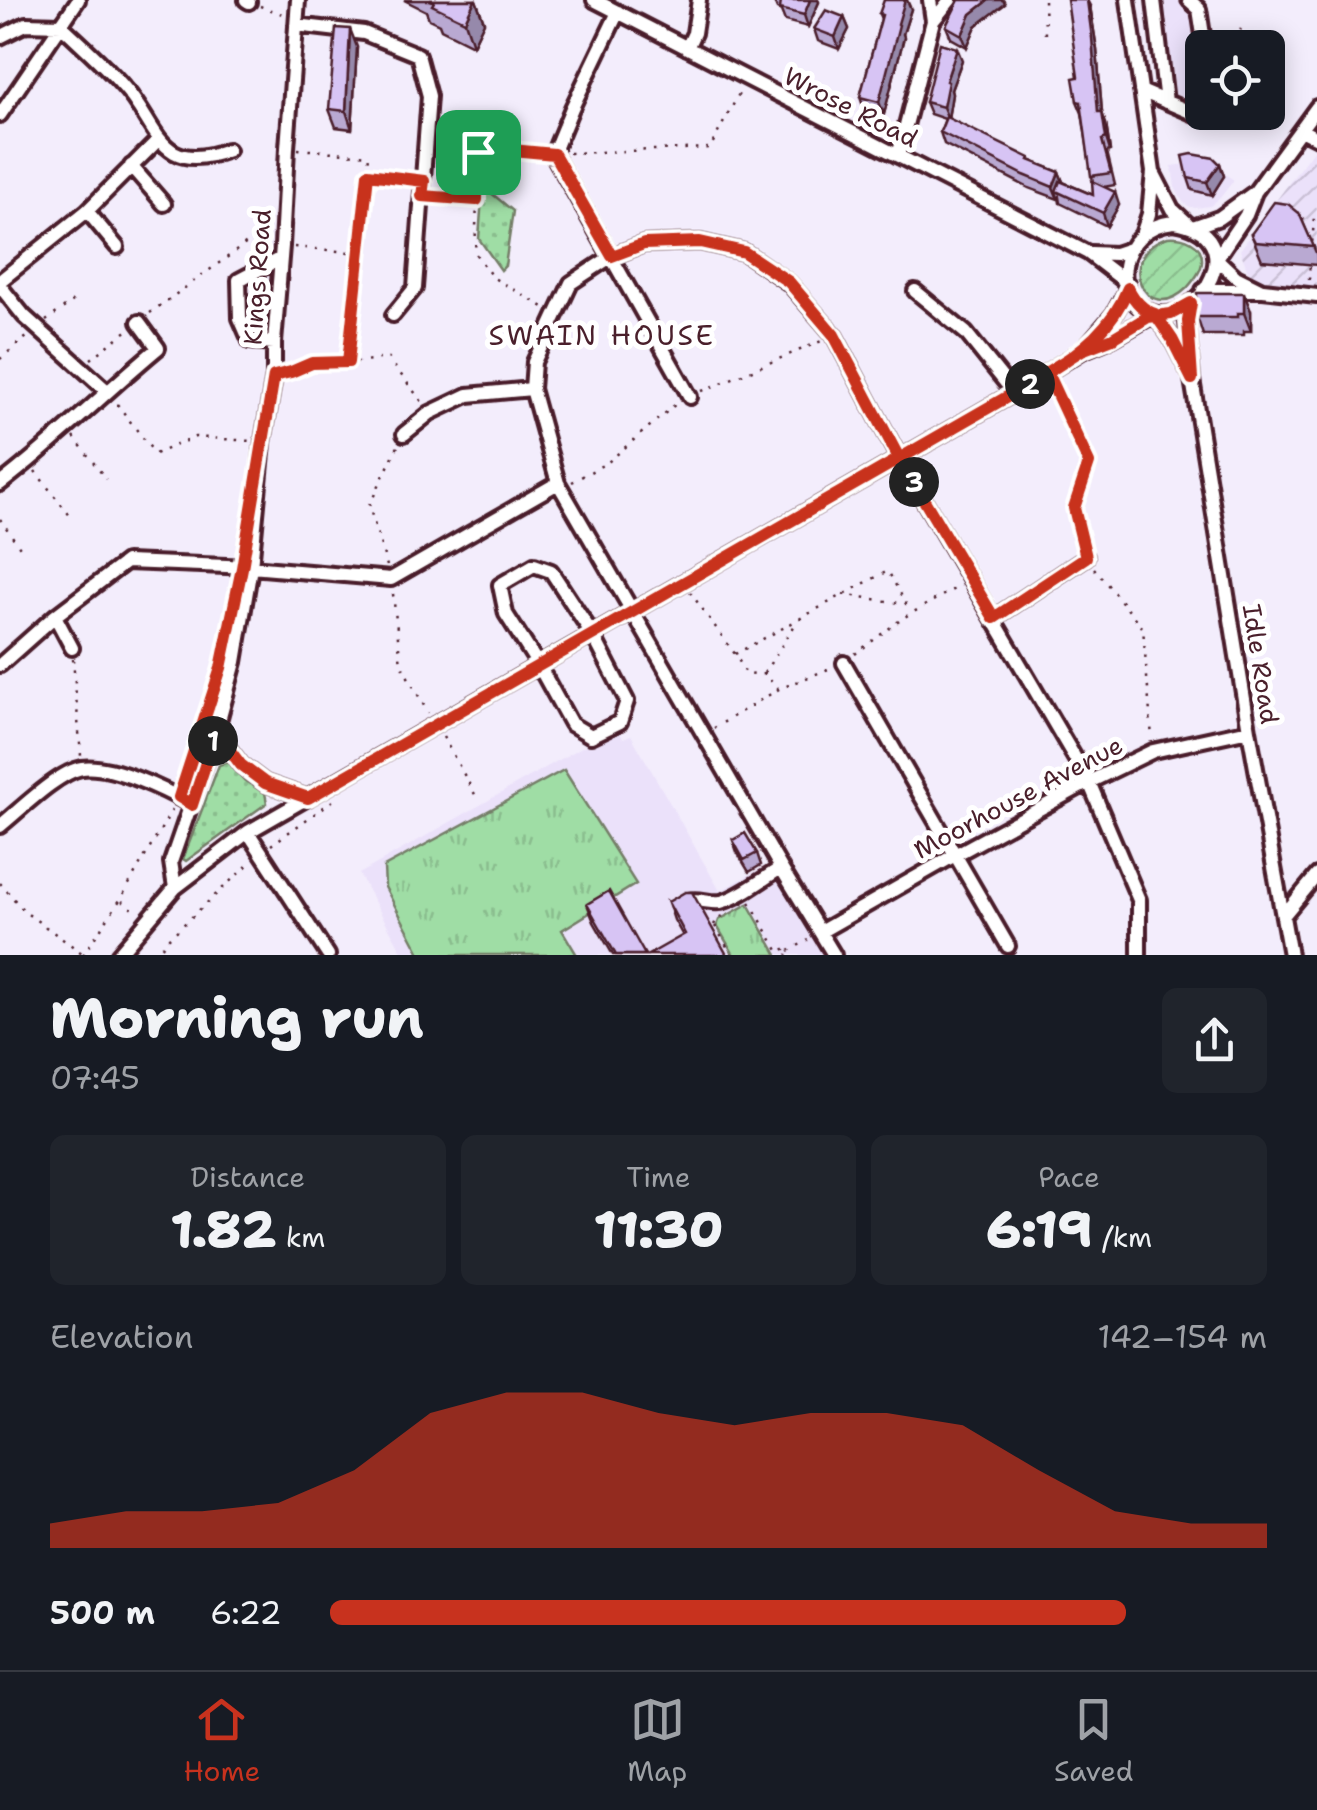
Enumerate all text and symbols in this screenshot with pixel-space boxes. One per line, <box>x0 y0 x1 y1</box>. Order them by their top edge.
map controls <box>1185 30 1285 130</box>
button: locate <box>1185 30 1285 130</box>
street label: Wrose Road <box>778 59 924 155</box>
pin <box>436 110 521 195</box>
icon: arrive <box>451 125 506 180</box>
street label: Kings Road <box>235 208 279 346</box>
district label: SWAIN HOUSE <box>489 316 715 354</box>
pin: 2 <box>1005 359 1055 409</box>
text: 2 <box>1020 365 1040 403</box>
pin: 3 <box>889 457 939 507</box>
text: 3 <box>904 463 924 501</box>
street label: Idle Road <box>1235 601 1287 727</box>
pin: 1 <box>188 716 238 766</box>
text: 1 <box>207 722 219 760</box>
street label: Moorhouse Avenue <box>908 728 1128 866</box>
text: Morning run <box>50 981 424 1055</box>
button: share <box>1162 988 1267 1093</box>
text: 07:45 <box>50 1056 140 1099</box>
text: Distance <box>190 1158 305 1196</box>
text: Time <box>626 1158 691 1196</box>
text: Pace <box>1038 1158 1100 1196</box>
text: 1.82 <box>170 1196 276 1263</box>
text: 11:30 <box>593 1196 724 1263</box>
text: 6:19 <box>986 1196 1093 1263</box>
text: km <box>276 1218 325 1256</box>
text: /km <box>1093 1218 1152 1256</box>
text: Elevation <box>50 1315 193 1358</box>
text: 142–154 m <box>1098 1315 1267 1358</box>
text: 500 m <box>50 1591 155 1634</box>
text: 6:22 <box>210 1591 282 1634</box>
tab: Home <box>183 1692 260 1790</box>
tab: Map <box>627 1692 687 1790</box>
tab: Saved <box>1054 1692 1134 1790</box>

